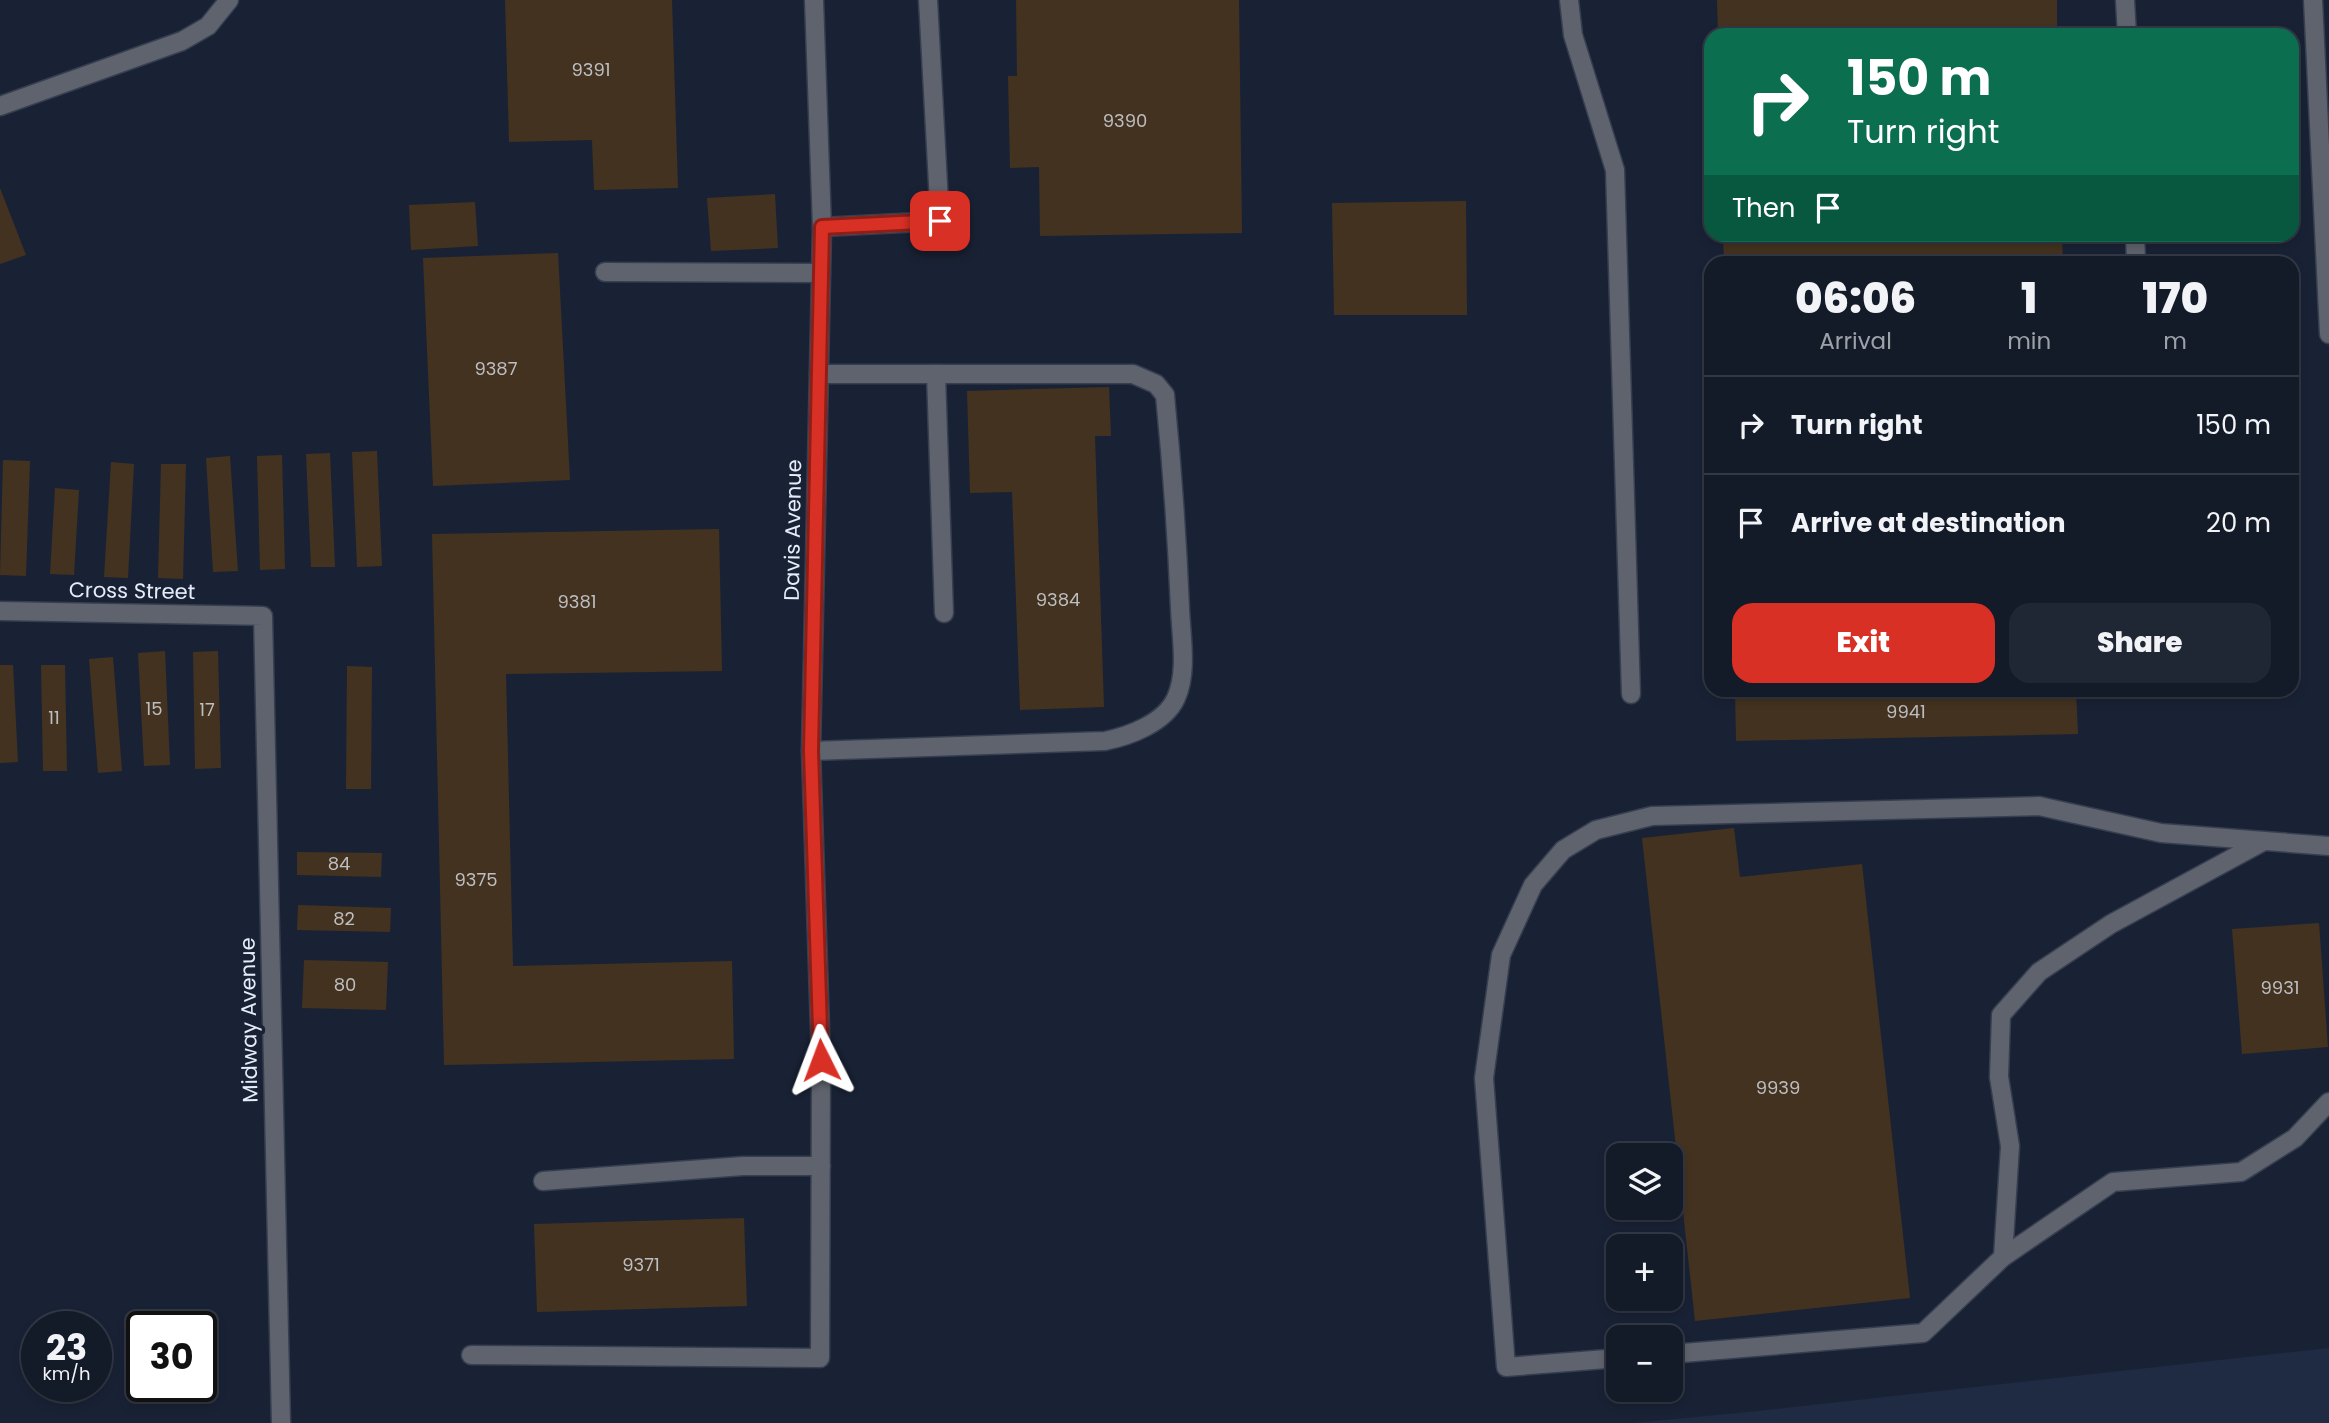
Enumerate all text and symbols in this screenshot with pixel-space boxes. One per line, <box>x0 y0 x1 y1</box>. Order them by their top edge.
text: 150 m <box>1847 44 1992 112</box>
icon: right <box>1732 56 1823 147</box>
house number: 9391 <box>571 57 611 82</box>
house number: 9390 <box>1103 108 1147 133</box>
text: Turn right <box>1847 109 1999 154</box>
icon: arrive <box>1809 189 1847 227</box>
text: Then <box>1732 190 1795 226</box>
pin <box>910 191 970 251</box>
icon: arrive <box>921 202 959 240</box>
text: 06:06 <box>1795 269 1916 328</box>
text: 1 <box>2021 269 2037 328</box>
text: 170 <box>2142 269 2208 328</box>
text: Arrival <box>1819 325 1892 357</box>
text: min <box>2007 325 2051 357</box>
text: m <box>2163 325 2187 357</box>
house number: 9387 <box>474 356 518 381</box>
icon: right <box>1732 406 1770 444</box>
text: Turn right <box>1791 407 1923 443</box>
text: 150 m <box>2196 407 2271 443</box>
street label: Davis Avenue <box>777 459 808 601</box>
icon: arrive <box>1732 504 1770 542</box>
text: Arrive at destination <box>1791 505 2066 541</box>
text: 20 m <box>2206 505 2271 541</box>
street label: Cross Street <box>69 575 196 606</box>
house number: 9384 <box>1036 587 1080 612</box>
house number: 9381 <box>557 589 597 614</box>
button: Exit <box>1732 603 1995 683</box>
button: Share <box>2009 603 2271 683</box>
house number: 15 <box>145 696 163 721</box>
house number: 17 <box>199 697 215 722</box>
house number: 9941 <box>1886 699 1926 724</box>
house number: 11 <box>48 705 60 730</box>
house number: 84 <box>328 851 350 876</box>
house number: 9375 <box>454 867 498 892</box>
house number: 82 <box>333 906 355 931</box>
street label: Midway Avenue <box>233 937 264 1103</box>
house number: 80 <box>334 972 356 997</box>
house number: 9931 <box>2260 975 2300 1000</box>
position arrow <box>784 1023 858 1097</box>
house number: 9939 <box>1756 1075 1800 1100</box>
map controls <box>1606 1143 1683 1402</box>
button: layers <box>1606 1143 1683 1220</box>
button: + <box>1606 1234 1683 1311</box>
house number: 9371 <box>622 1252 660 1277</box>
speed limit sign: 30 <box>126 1311 217 1402</box>
text: 23 <box>46 1323 87 1372</box>
button: − <box>1606 1325 1683 1402</box>
text: km/h <box>43 1361 90 1386</box>

